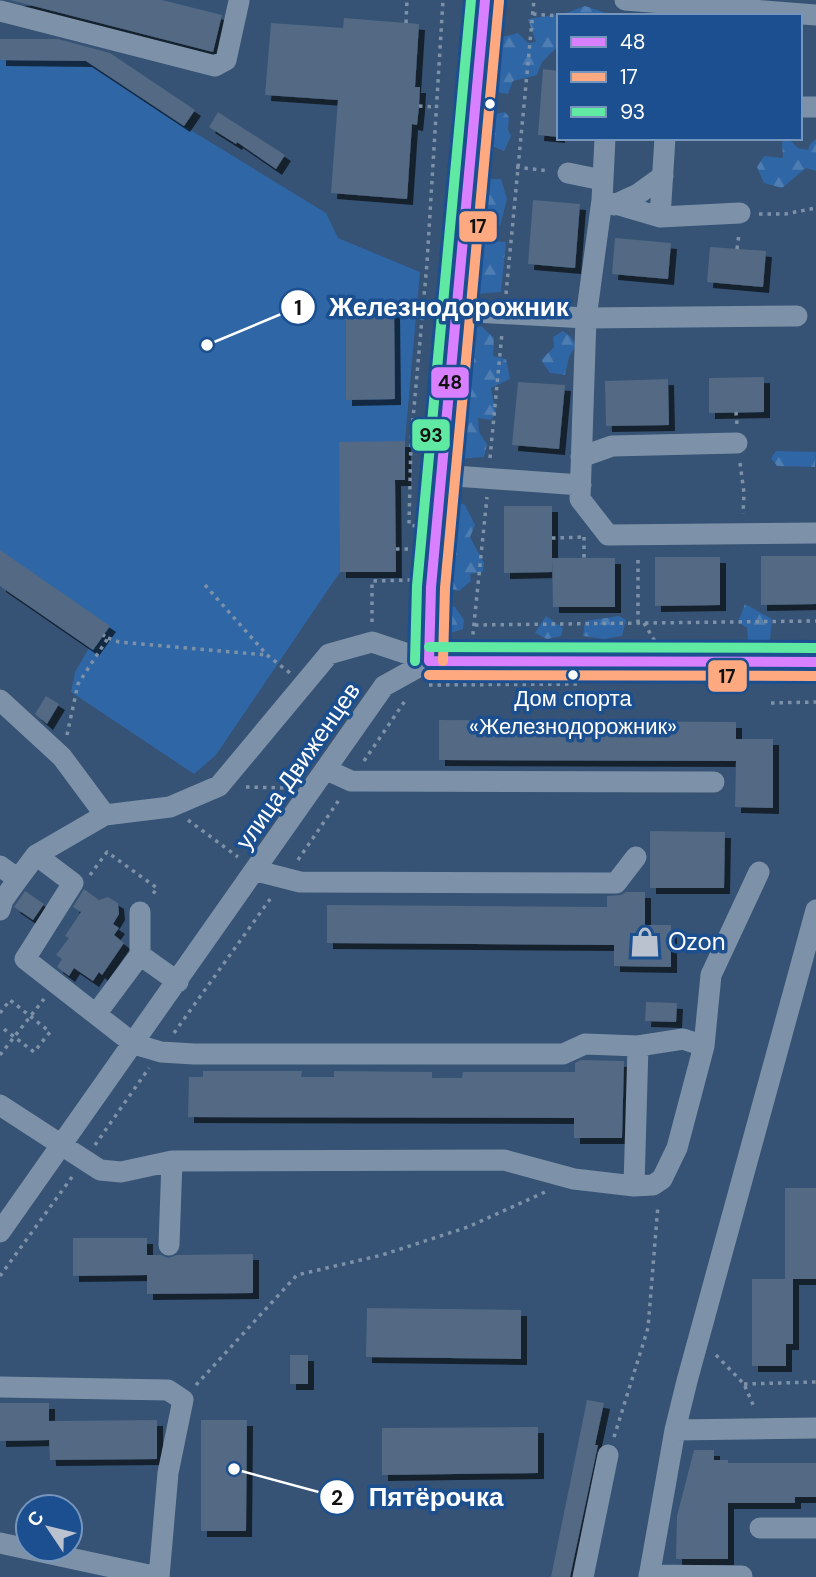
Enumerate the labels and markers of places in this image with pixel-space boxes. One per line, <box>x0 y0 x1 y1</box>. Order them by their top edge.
unlabelled marker <box>483 97 497 111</box>
callout: Железнодорожник <box>281 284 583 331</box>
marker: Дом спорта «Железнодорожник» <box>566 668 580 682</box>
place label: Дом спорта «Железнодорожник» <box>469 684 677 741</box>
shop icon: Ozon <box>628 925 662 959</box>
place label: Ozon <box>668 926 726 957</box>
callout: Пятёрочка <box>319 1474 517 1521</box>

